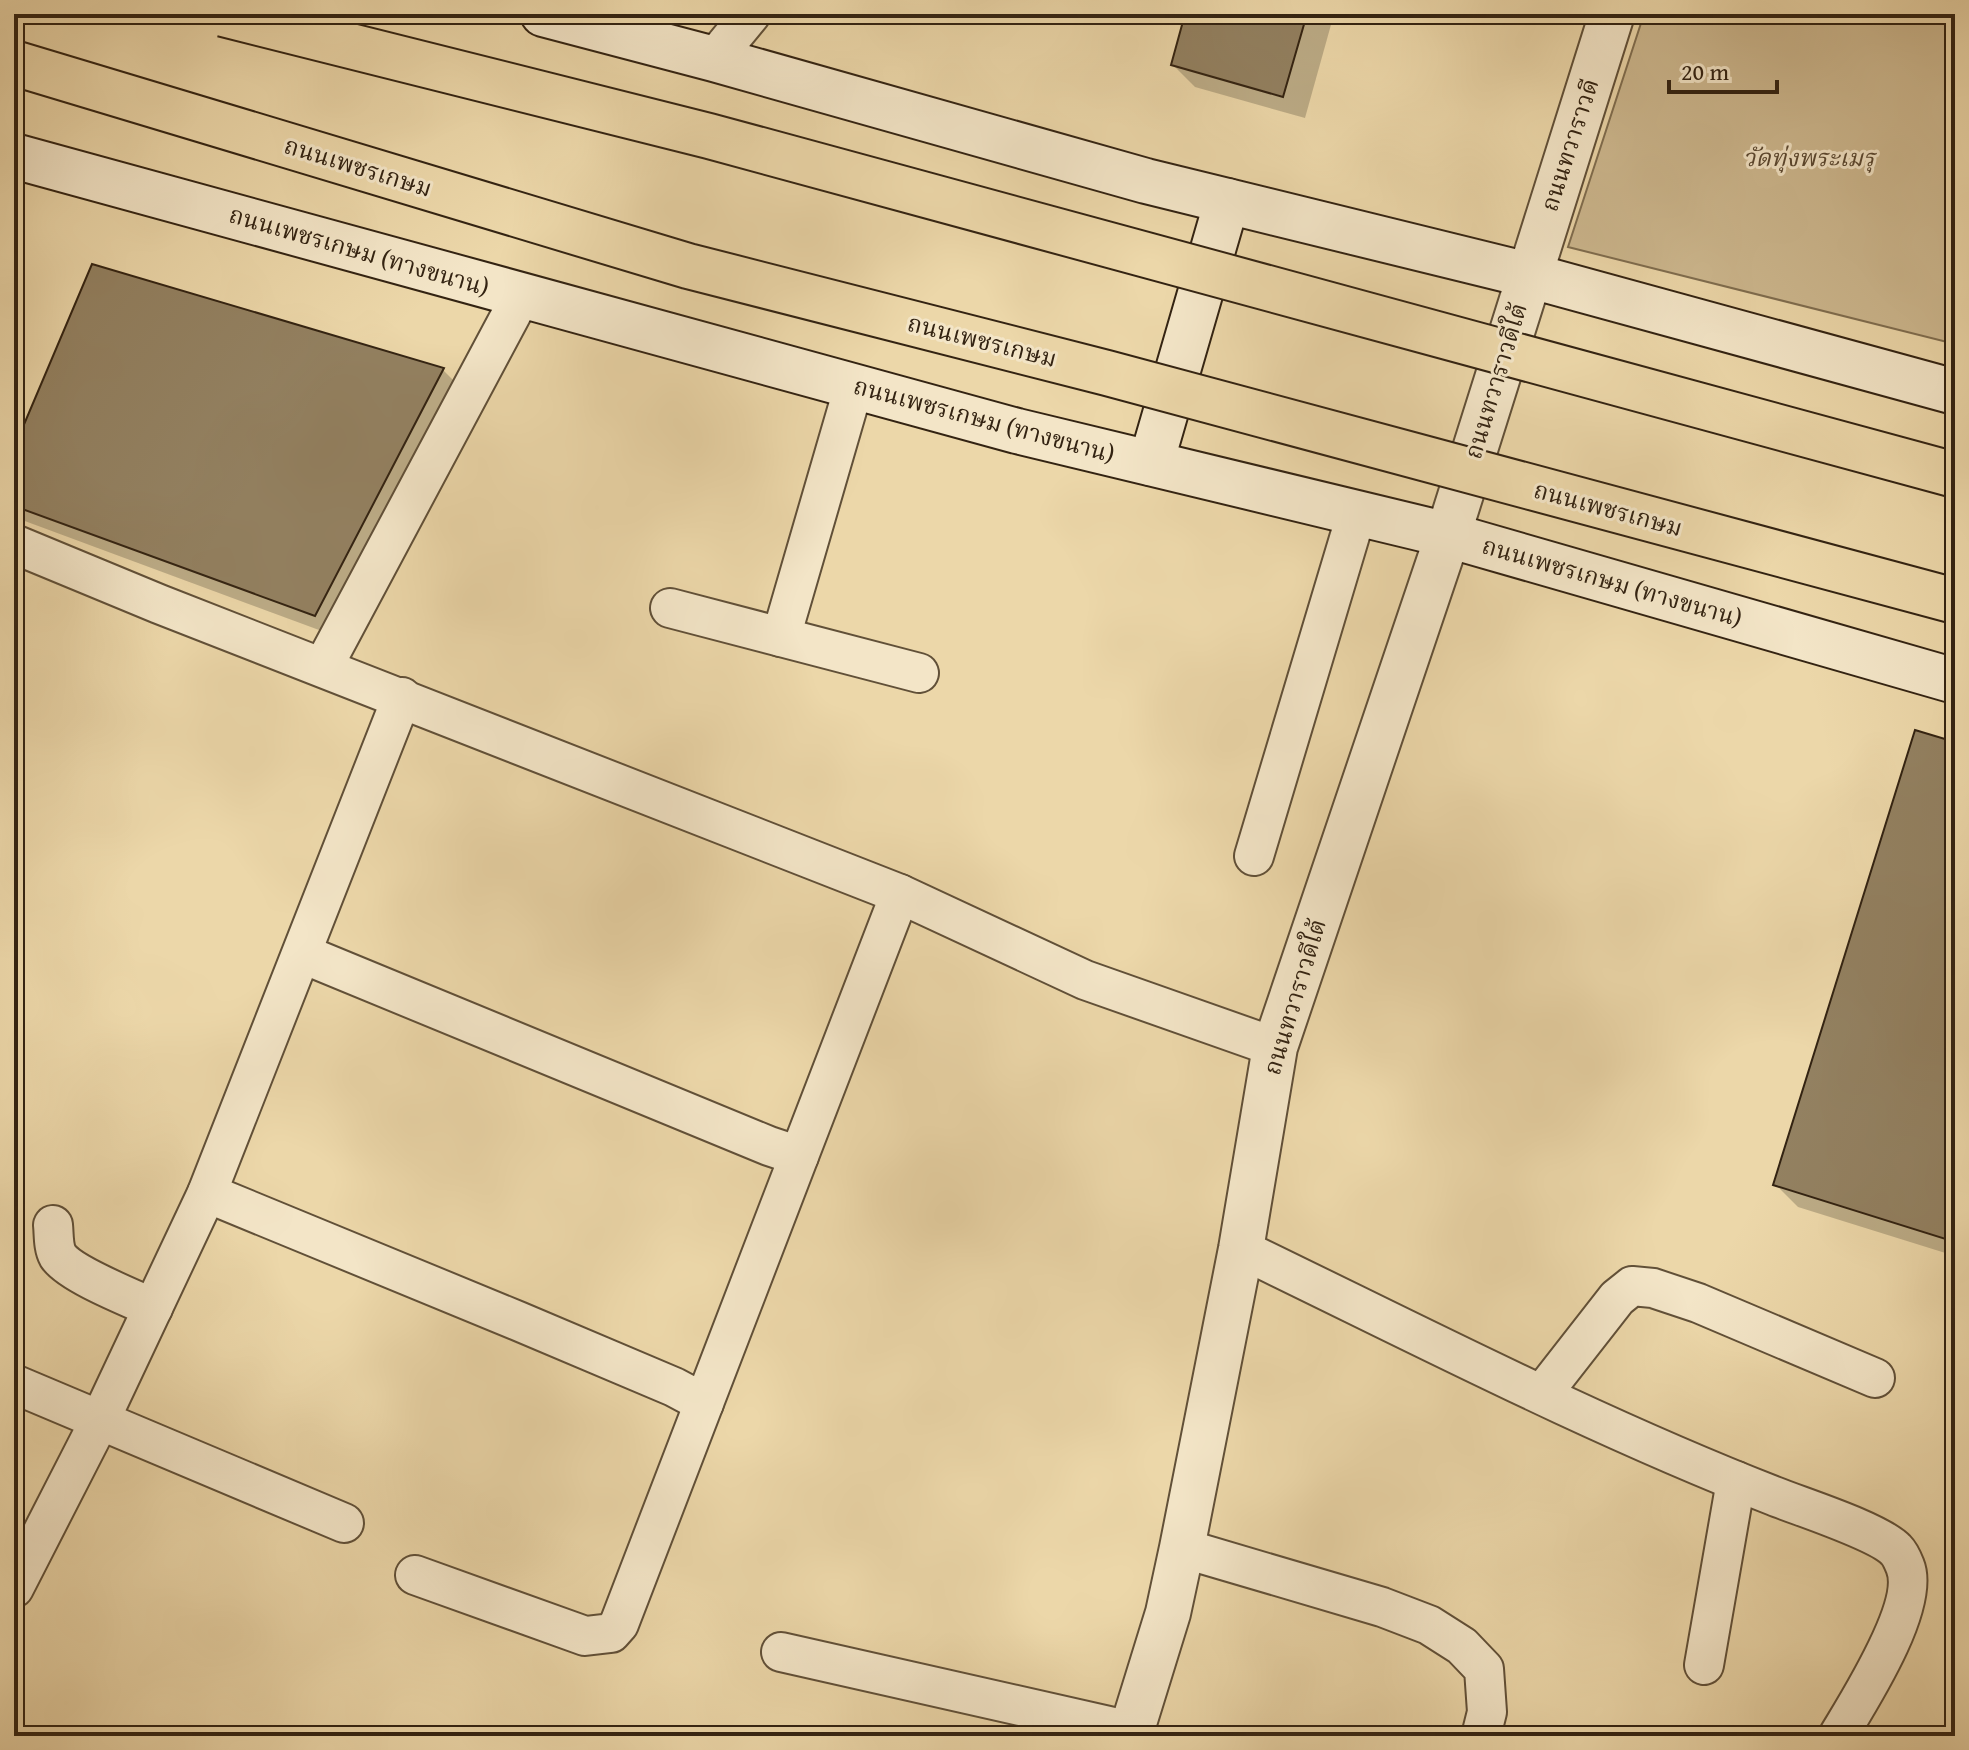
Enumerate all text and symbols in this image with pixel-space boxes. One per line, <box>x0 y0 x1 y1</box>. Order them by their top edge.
scale bar <box>1669 44 1777 94</box>
text: 20 m <box>1681 54 1729 89</box>
street label: ถนนทวาราวดี <box>1532 74 1607 216</box>
street label: ถนนเพชรเกษม <box>280 127 436 206</box>
park label: วัดทุ่งพระเมรุ <box>1743 140 1877 175</box>
street label: ถนนเพชรเกษม (ทางขนาน) <box>225 197 493 304</box>
street label: ถนนทวาราวดีใต้ <box>1455 298 1536 463</box>
street label: ถนนเพชรเกษม <box>904 305 1060 376</box>
street label: ถนนเพชรเกษม (ทางขนาน) <box>850 368 1119 471</box>
street label: ถนนเพชรเกษม <box>1530 472 1686 545</box>
street label: ถนนเพชรเกษม (ทางขนาน) <box>1478 528 1746 635</box>
street label: ถนนทวาราวดีใต้ <box>1254 914 1335 1079</box>

